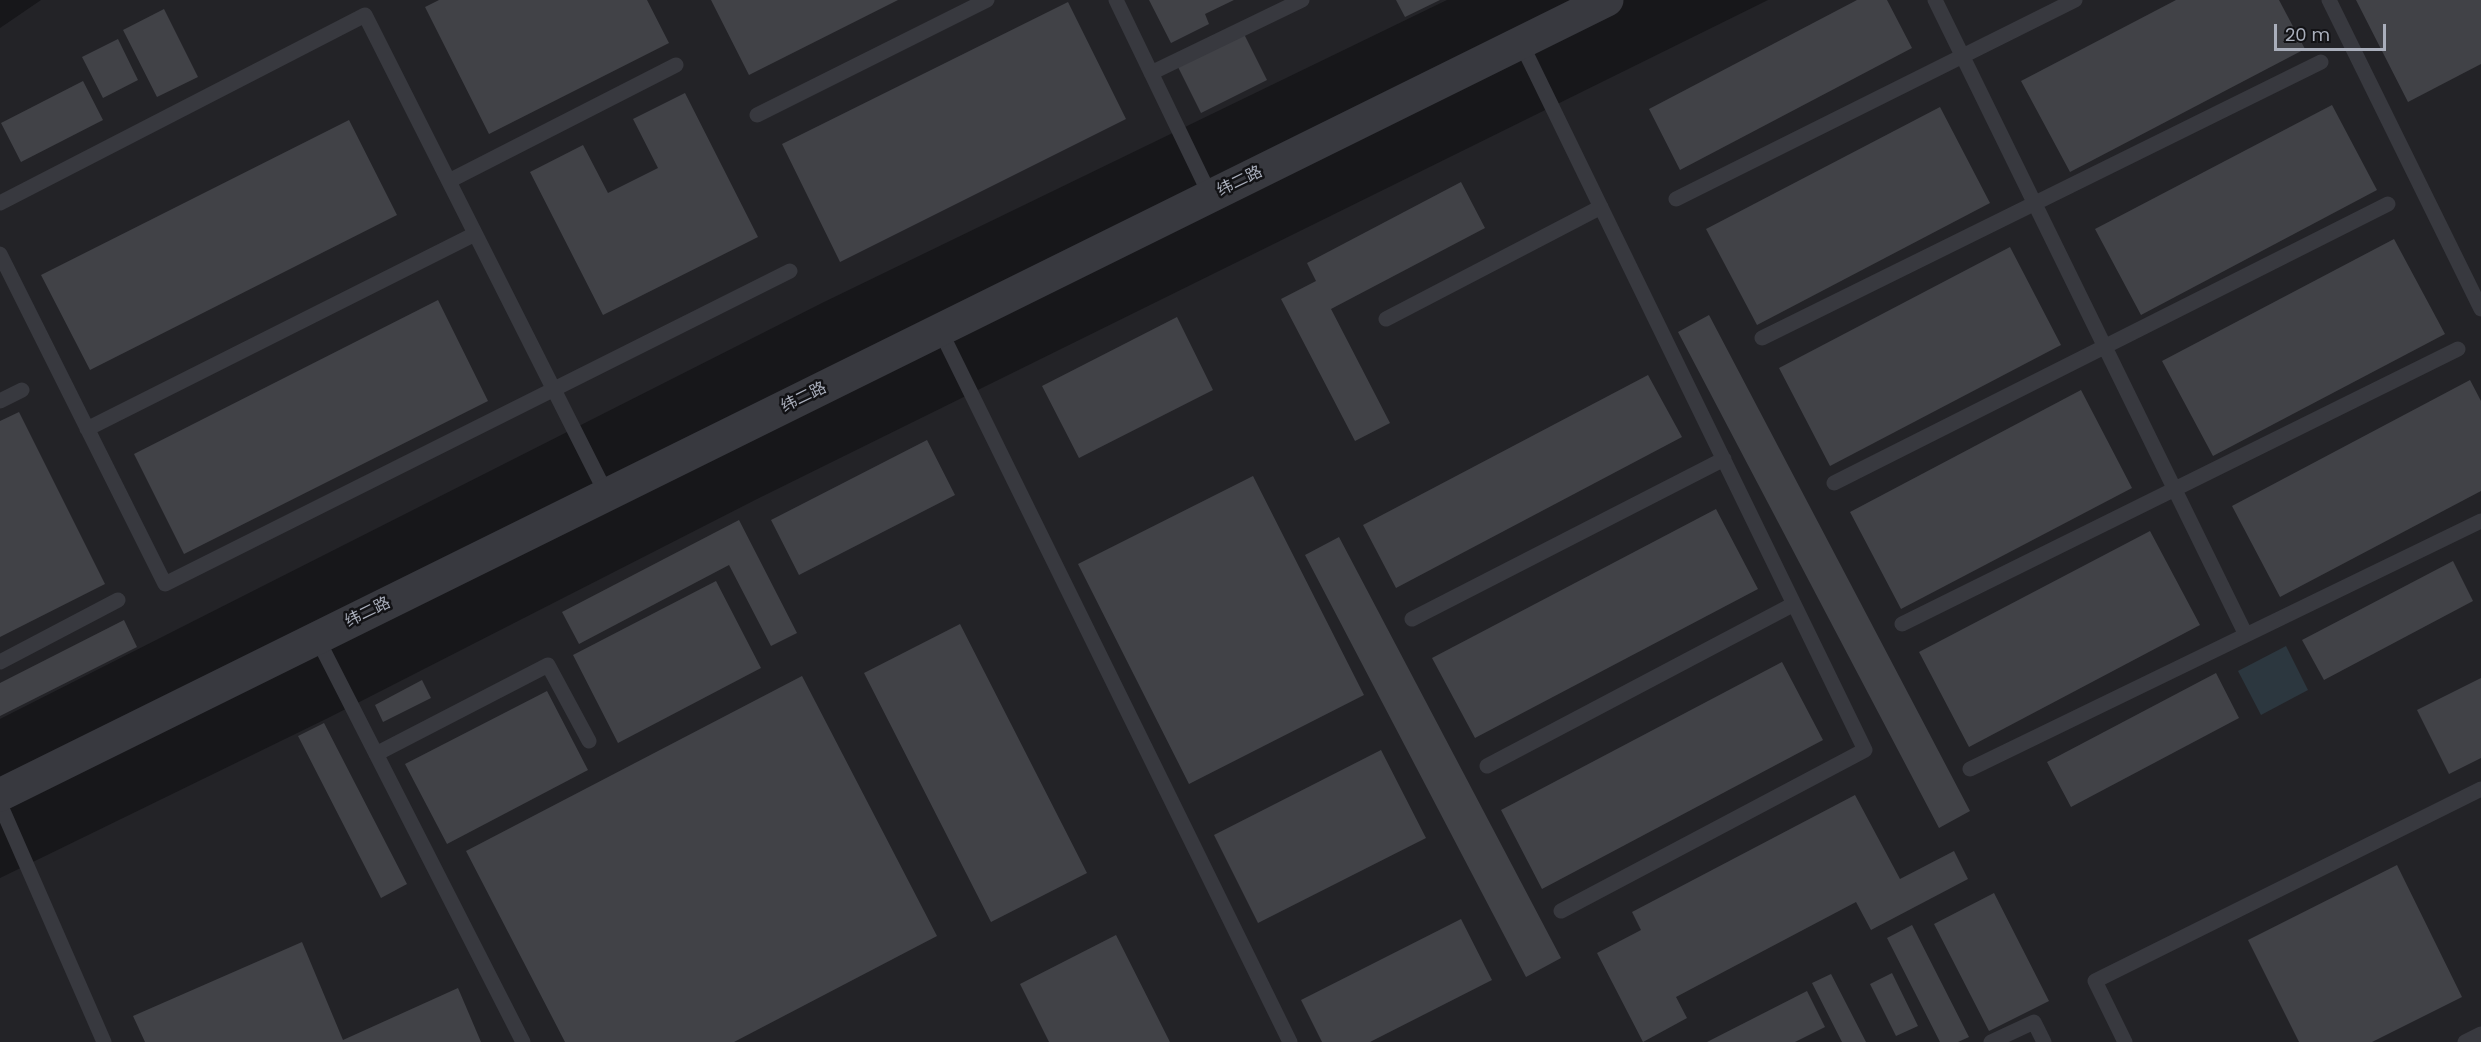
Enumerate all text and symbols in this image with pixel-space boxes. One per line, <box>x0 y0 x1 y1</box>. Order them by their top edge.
scale bar <box>2277 12 2390 50</box>
text: 20 m <box>2285 22 2330 47</box>
street label: 纬二路 <box>1214 163 1266 201</box>
street label: 纬二路 <box>778 379 830 417</box>
street label: 纬二路 <box>342 594 394 632</box>

